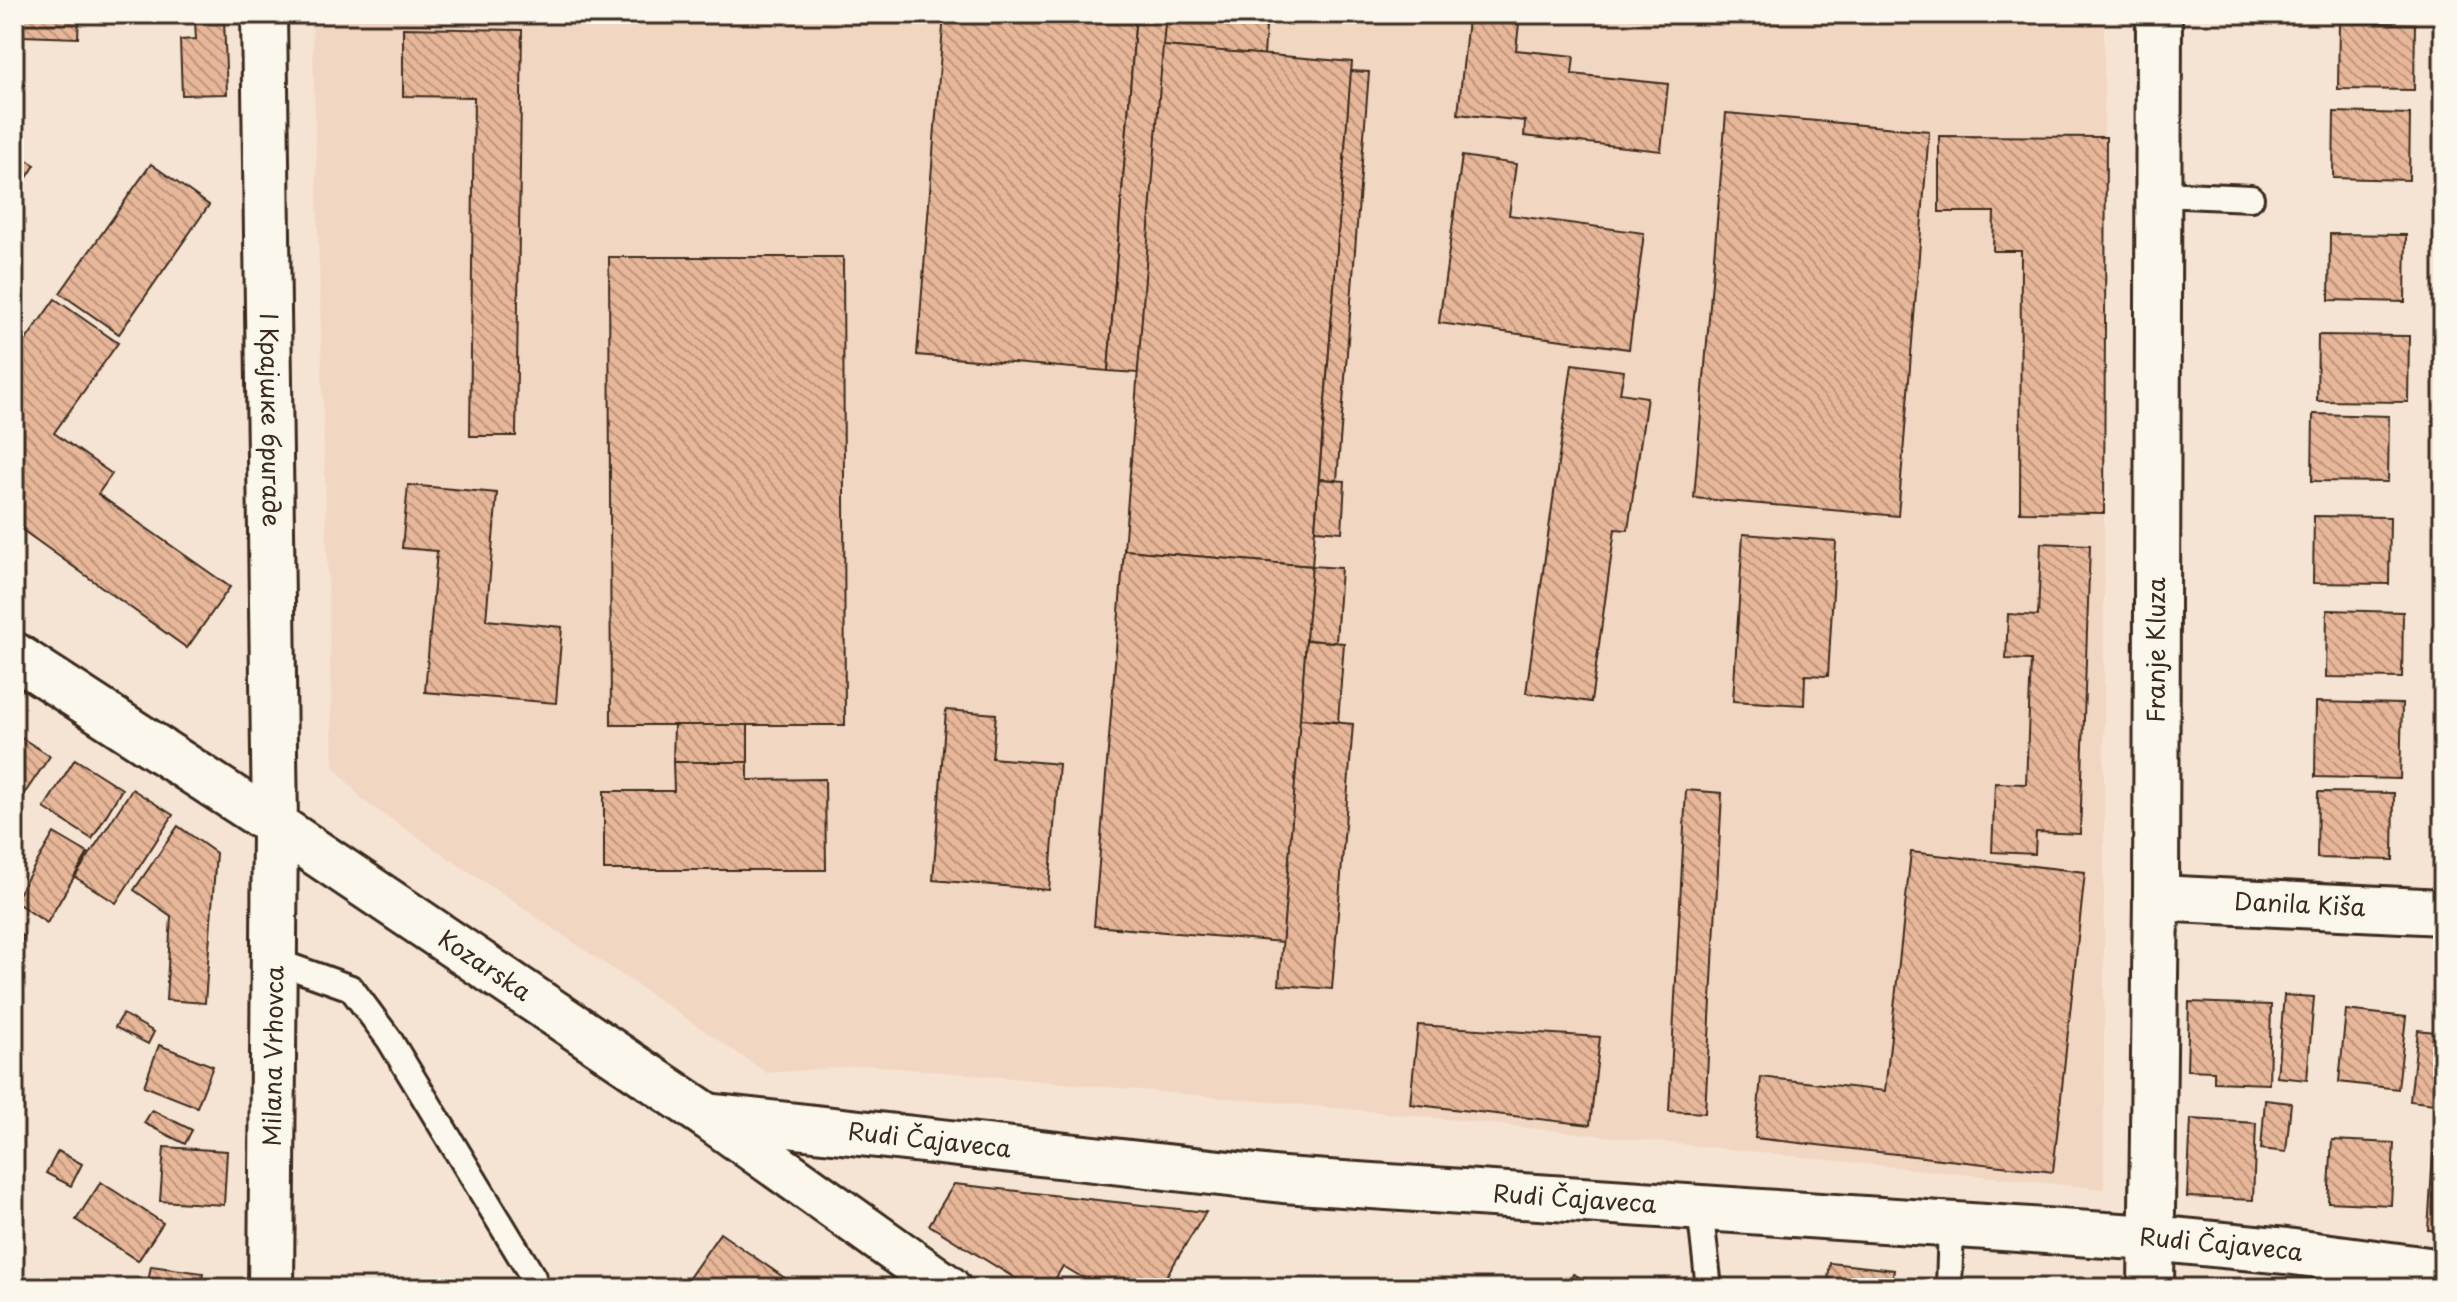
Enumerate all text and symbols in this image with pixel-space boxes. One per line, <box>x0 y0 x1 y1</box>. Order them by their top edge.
street label: I Крајшке бригаде <box>252 313 291 527</box>
street label: Franje Kluza <box>2137 577 2173 723</box>
street label: Danila Kiša <box>2233 882 2366 924</box>
street label: Kozarska <box>432 920 539 1009</box>
street label: Milana Vrhovca <box>252 965 292 1147</box>
street label: Rudi Čajaveca <box>846 1112 1013 1166</box>
street label: Rudi Čajaveca <box>1492 1174 1658 1221</box>
street label: Rudi Čajaveca <box>2139 1217 2305 1269</box>

